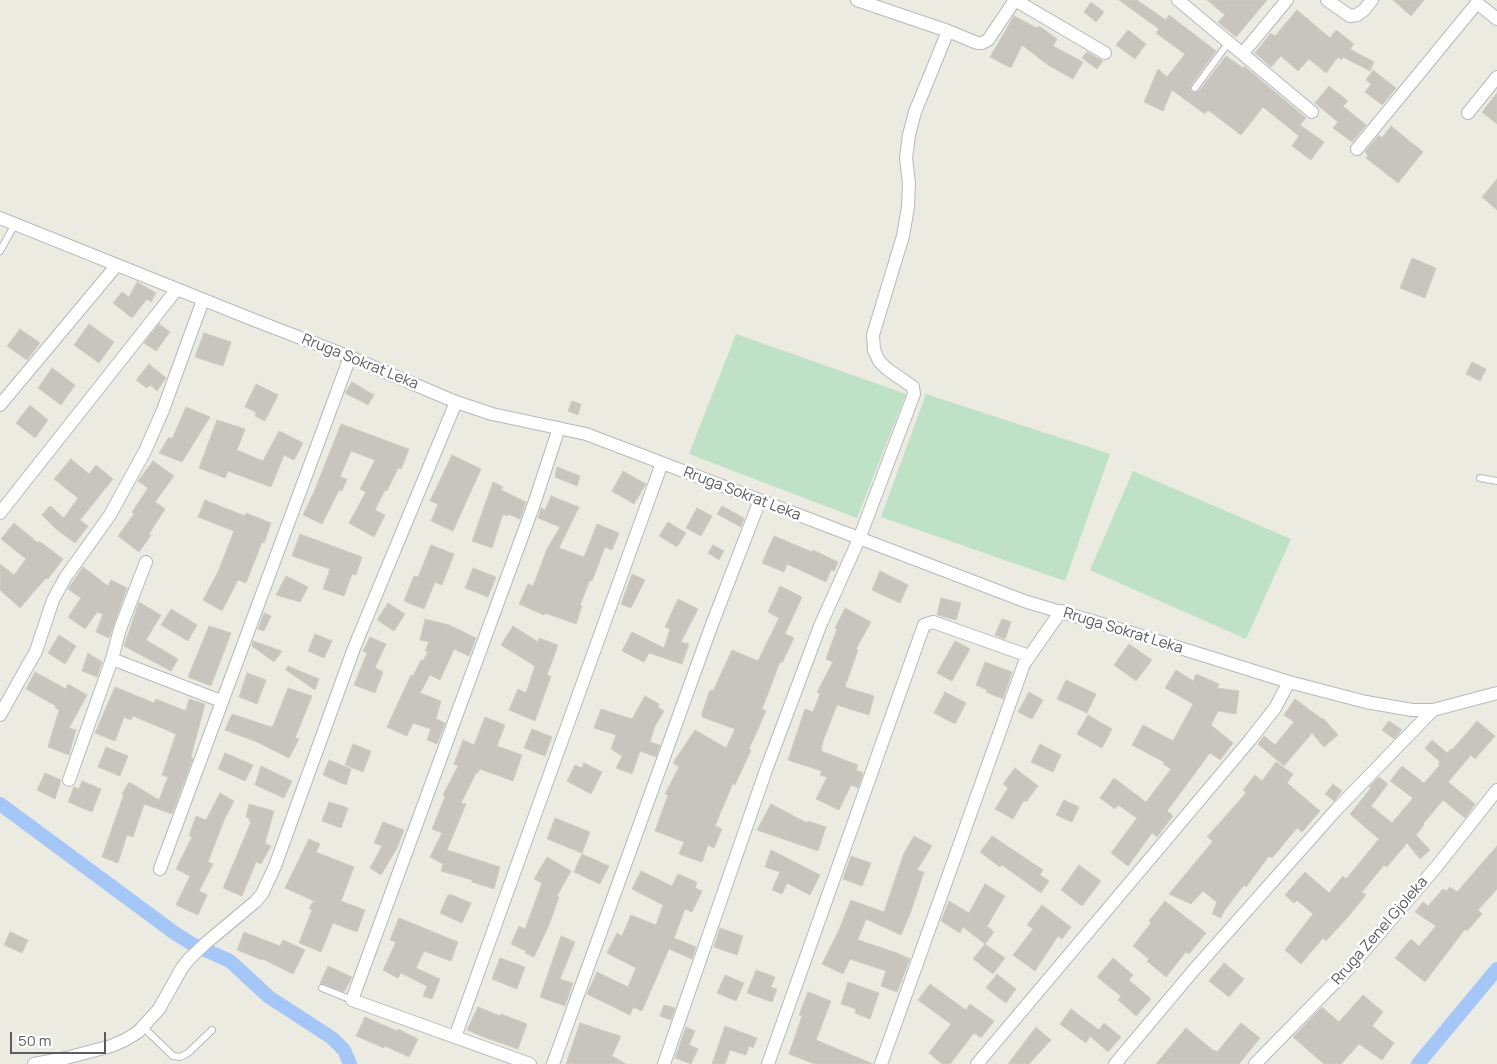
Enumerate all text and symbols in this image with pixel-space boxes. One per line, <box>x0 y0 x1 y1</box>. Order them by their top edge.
street label: Rruga Sokrat Leka <box>299 330 421 394</box>
street label: Rruga Sokrat Leka <box>681 463 803 525</box>
street label: Rruga Sokrat Leka <box>1061 604 1185 658</box>
street label: Rruga Zenel Gjoleka <box>1328 873 1432 989</box>
scale bar <box>12 1022 109 1054</box>
text: 50 m <box>18 1030 52 1051</box>

